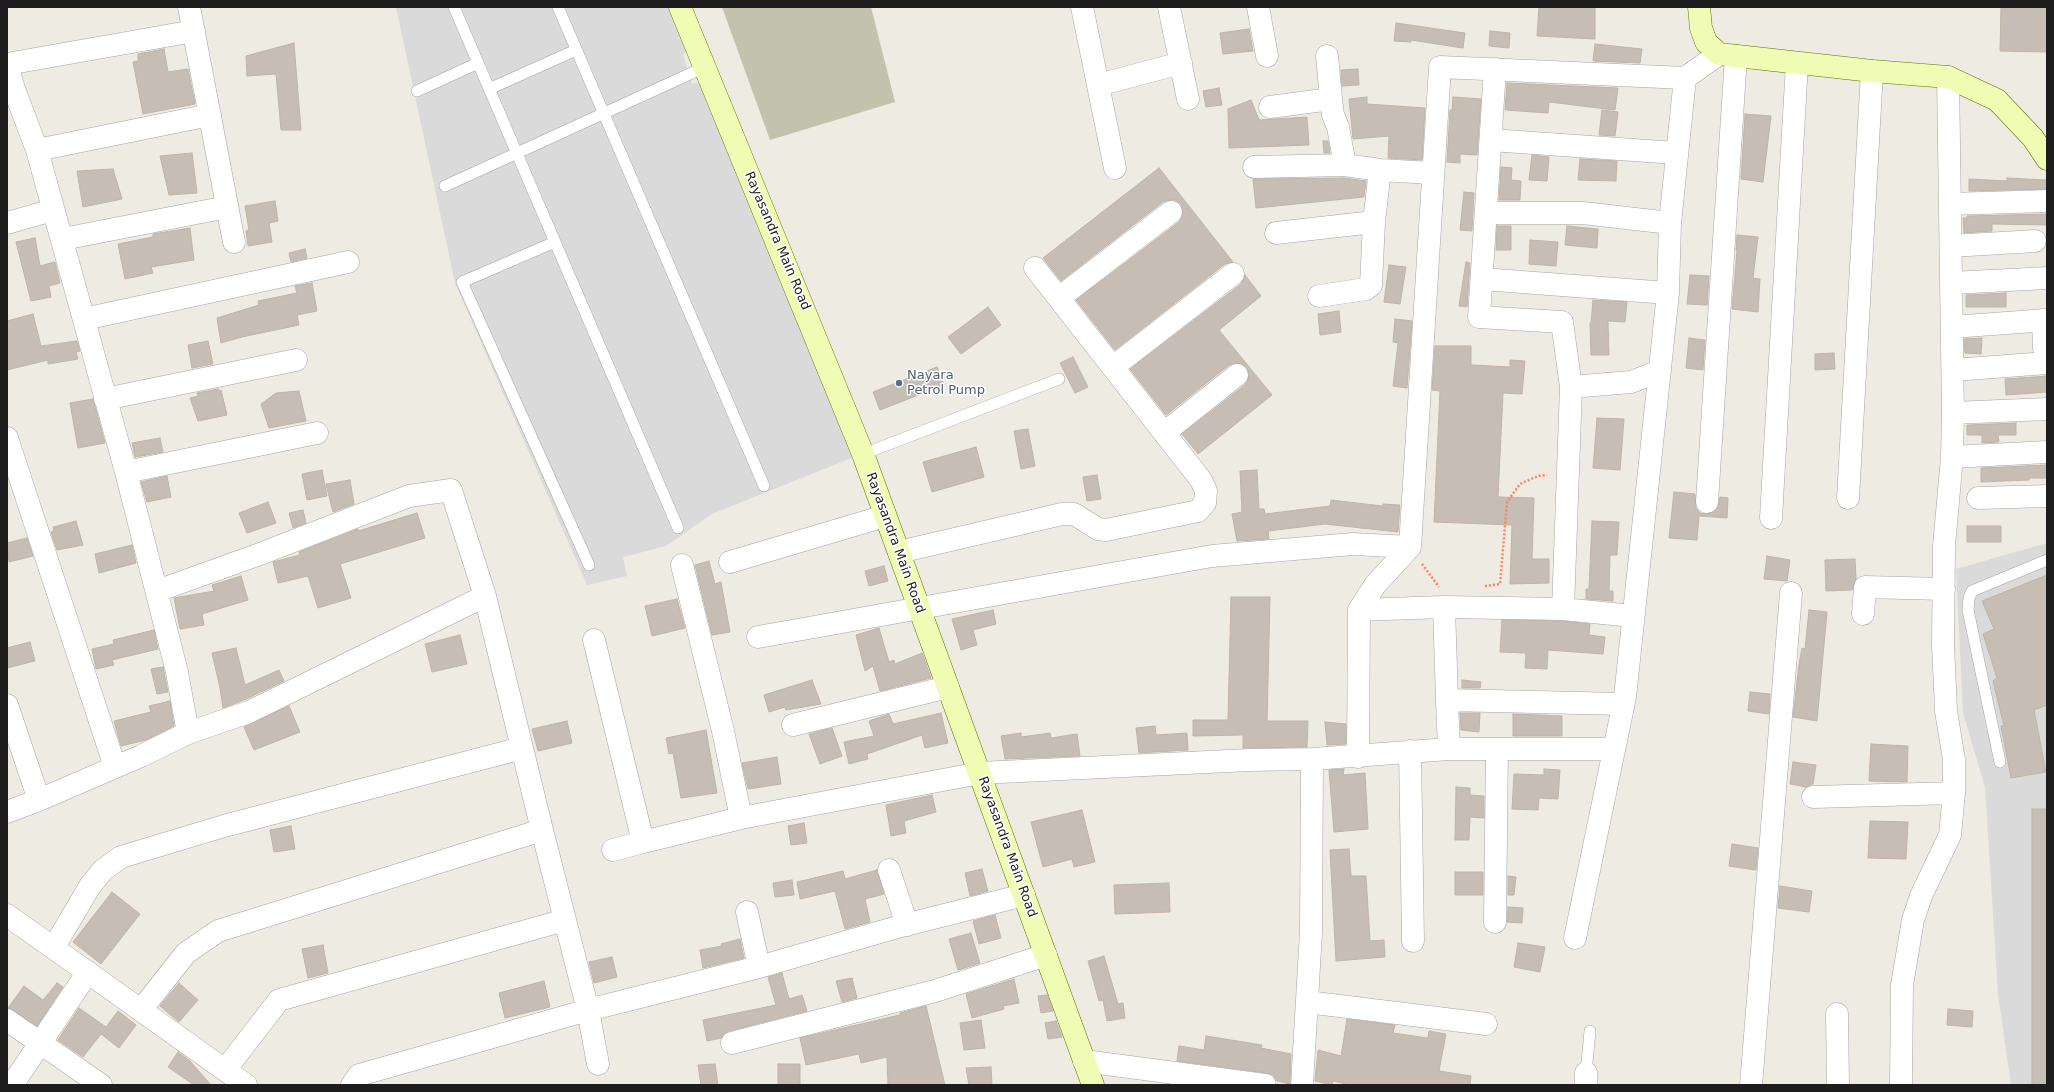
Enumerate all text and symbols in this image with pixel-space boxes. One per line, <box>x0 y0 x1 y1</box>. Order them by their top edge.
street label: Rayasandra Main Road <box>741 169 813 313</box>
place label: Nayara Petrol Pump <box>907 368 985 399</box>
marker: Nayara Petrol Pump <box>894 378 904 388</box>
street label: Rayasandra Main Road <box>862 470 928 616</box>
street label: Rayasandra Main Road <box>974 774 1040 920</box>

